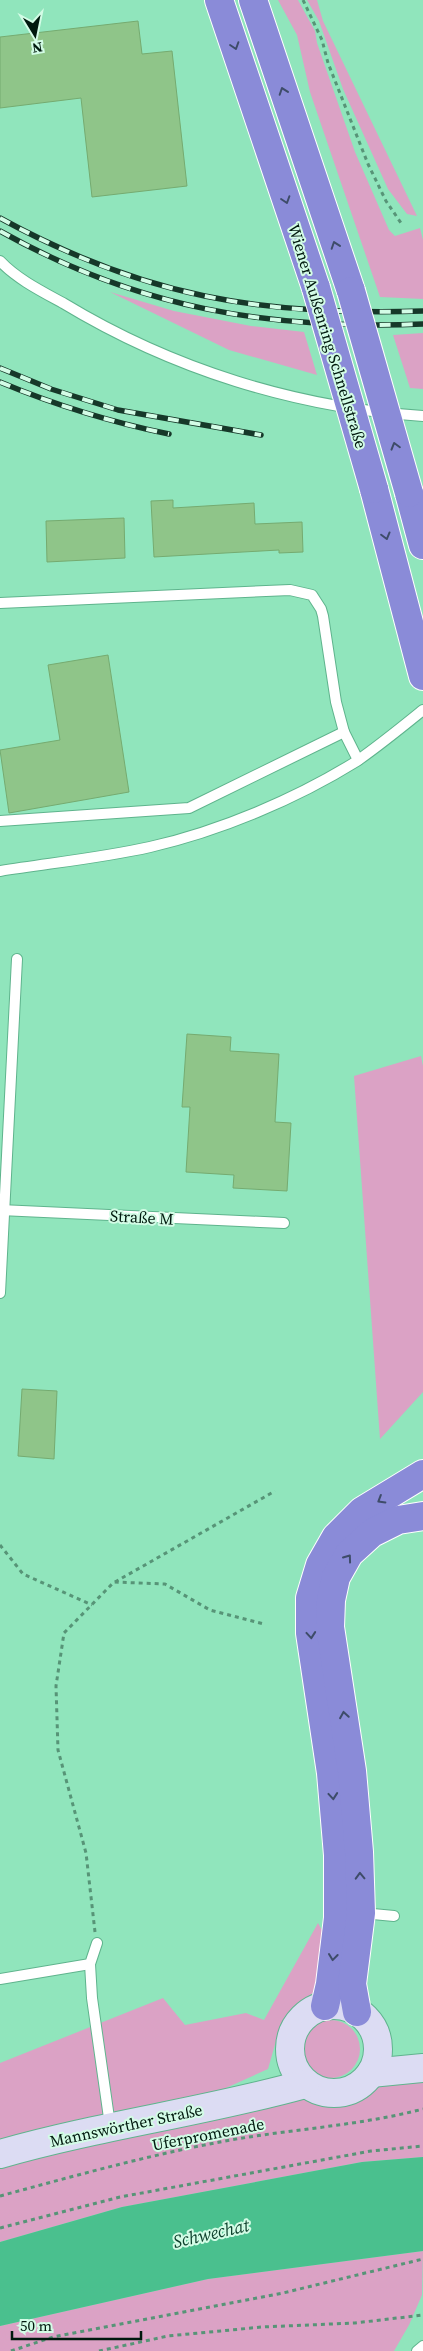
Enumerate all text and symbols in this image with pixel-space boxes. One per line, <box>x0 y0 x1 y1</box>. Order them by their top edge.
north arrow <box>10 10 60 60</box>
text: N <box>30 37 44 59</box>
one-way arrow <box>229 42 239 50</box>
one-way arrow <box>279 87 289 96</box>
one-way arrow <box>281 196 291 204</box>
street label: Wiener Außenring Schnellstraße <box>283 221 373 451</box>
one-way arrow <box>331 241 341 250</box>
one-way arrow <box>391 442 401 450</box>
one-way arrow <box>381 531 391 540</box>
street label: Straße M <box>110 1204 174 1230</box>
one-way arrow <box>378 1493 387 1503</box>
one-way arrow <box>343 1555 351 1564</box>
one-way arrow <box>305 1631 316 1639</box>
one-way arrow <box>339 1710 349 1719</box>
one-way arrow <box>327 1792 338 1800</box>
one-way arrow <box>354 1872 365 1880</box>
one-way arrow <box>328 1954 339 1962</box>
street label: Mannswörther Straße <box>48 2098 204 2152</box>
street label: Uferpromenade <box>150 2112 266 2156</box>
water label: Schwechat <box>170 2212 253 2254</box>
scale bar <box>12 2308 141 2340</box>
text: 50 m <box>20 2315 52 2336</box>

